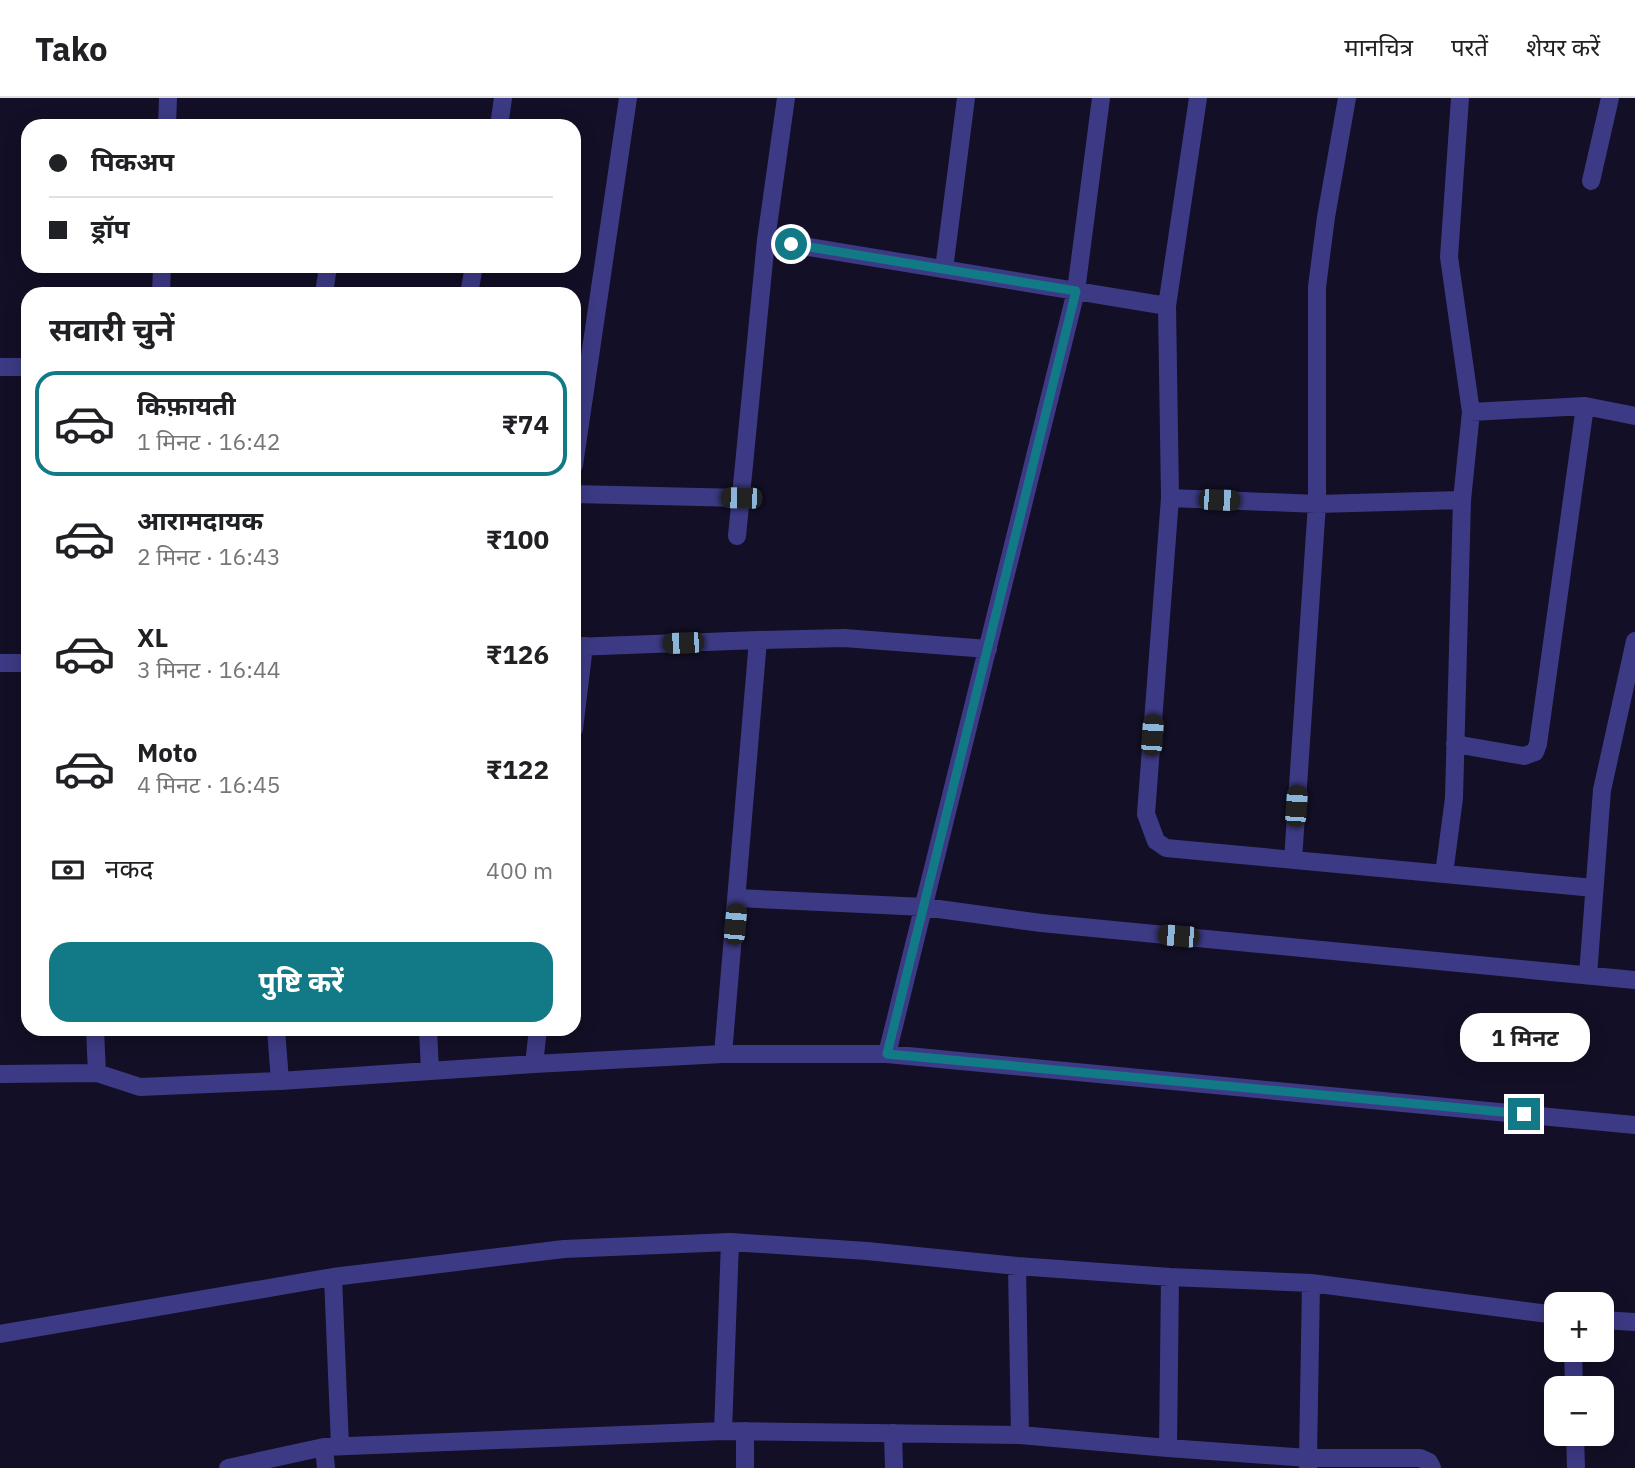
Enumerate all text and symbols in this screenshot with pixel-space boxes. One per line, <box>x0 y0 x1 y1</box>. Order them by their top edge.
text: Tako <box>35 27 108 70</box>
text: मानचित्र <box>1344 31 1413 63</box>
text: परतें <box>1451 31 1488 63</box>
text: शेयर करें <box>1526 31 1600 63</box>
text: पिकअप <box>91 144 174 178</box>
text: ड्रॉप <box>91 211 129 245</box>
route start <box>775 228 807 260</box>
text: सवारी चुनें <box>49 308 174 350</box>
text: किफ़ायती <box>137 388 236 422</box>
icon: car <box>53 392 116 455</box>
text: ₹74 <box>501 407 549 441</box>
text: 1 मिनट · 16:42 <box>137 426 281 456</box>
car <box>720 487 763 509</box>
car <box>1198 489 1241 511</box>
text: आरामदायक <box>137 503 263 537</box>
icon: car <box>53 507 116 570</box>
text: ₹100 <box>486 522 549 556</box>
text: 2 मिनट · 16:43 <box>137 541 281 571</box>
text: XL <box>137 620 168 654</box>
icon: car <box>53 622 116 685</box>
car <box>662 632 705 654</box>
text: ₹126 <box>486 637 549 671</box>
text: 3 मिनट · 16:44 <box>137 654 281 684</box>
car <box>1141 713 1164 757</box>
text: Moto <box>137 735 197 769</box>
icon: car <box>53 737 116 800</box>
text: ₹122 <box>486 752 549 786</box>
text: 4 मिनट · 16:45 <box>137 769 281 799</box>
car <box>1285 784 1308 828</box>
icon: cash <box>49 851 87 889</box>
text: नकद <box>105 851 153 885</box>
text: 400 m <box>486 855 553 885</box>
car <box>723 902 748 946</box>
car <box>1157 924 1200 948</box>
button: पुष्टि करें <box>49 942 553 1022</box>
callout: 1 मिनट <box>1459 1012 1589 1062</box>
text: 1 मिनट <box>1491 1022 1559 1052</box>
route end <box>1508 1098 1540 1130</box>
map controls <box>1544 1292 1614 1446</box>
button: + <box>1544 1292 1614 1362</box>
button: − <box>1544 1376 1614 1446</box>

